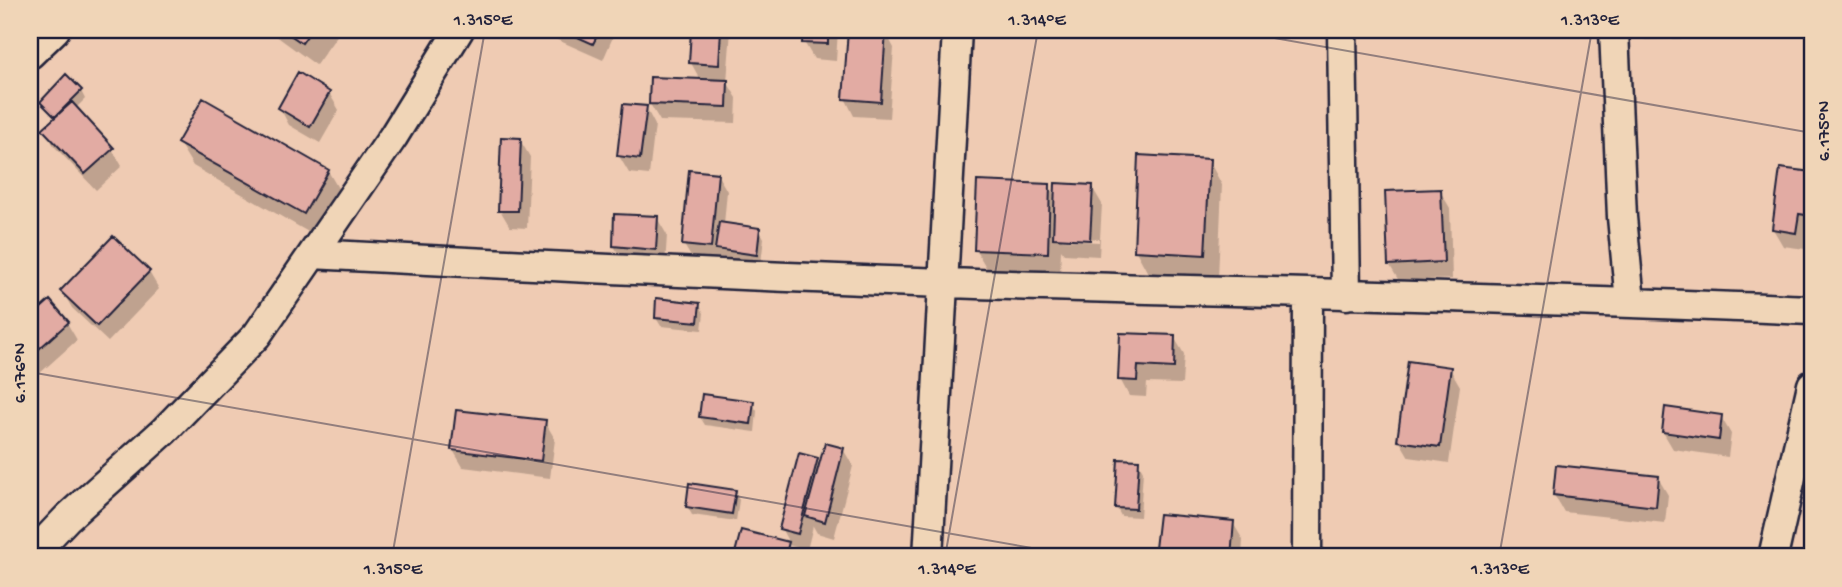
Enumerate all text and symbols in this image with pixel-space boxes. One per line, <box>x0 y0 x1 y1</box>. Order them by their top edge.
text: 1.315°E <box>453 11 513 32</box>
text: 1.314°E <box>1007 11 1066 32</box>
text: 1.313°E <box>1560 11 1620 32</box>
text: 6.175°N <box>1815 101 1836 161</box>
text: 6.176°N <box>11 343 32 403</box>
text: 1.315°E <box>363 560 423 581</box>
text: 1.314°E <box>917 560 976 581</box>
text: 1.313°E <box>1470 560 1530 581</box>

